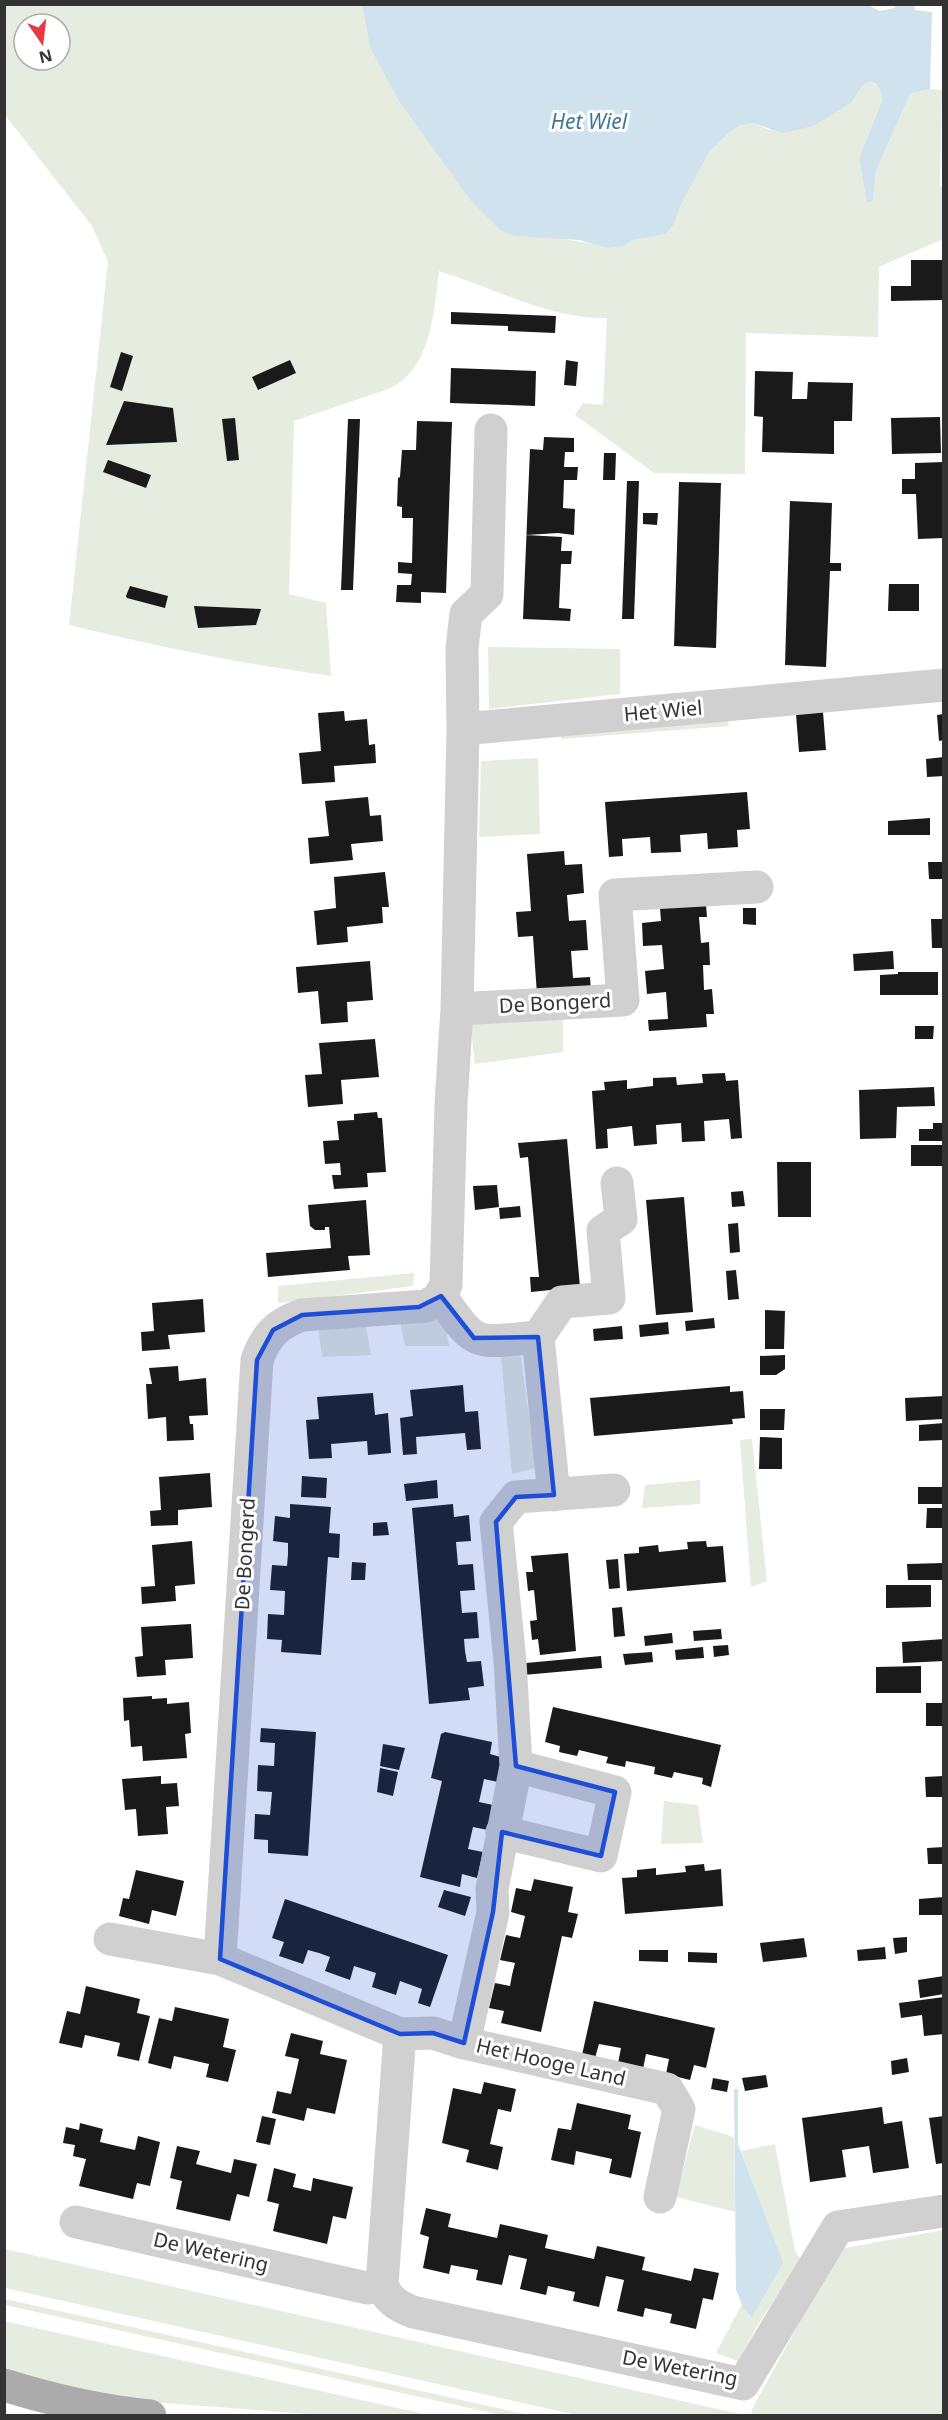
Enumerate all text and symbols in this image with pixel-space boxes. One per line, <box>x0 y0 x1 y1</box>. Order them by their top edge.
north arrow <box>12 12 72 72</box>
text: N <box>37 44 55 69</box>
water label: Het Wiel <box>551 107 628 135</box>
street label: Het Wiel <box>623 694 703 727</box>
street label: De Bongerd <box>498 986 612 1019</box>
street label: De Bongerd <box>228 1497 261 1611</box>
street label: Het Hooge Land <box>474 2031 629 2092</box>
street label: De Wetering <box>151 2225 271 2278</box>
street label: De Wetering <box>620 2343 740 2392</box>

